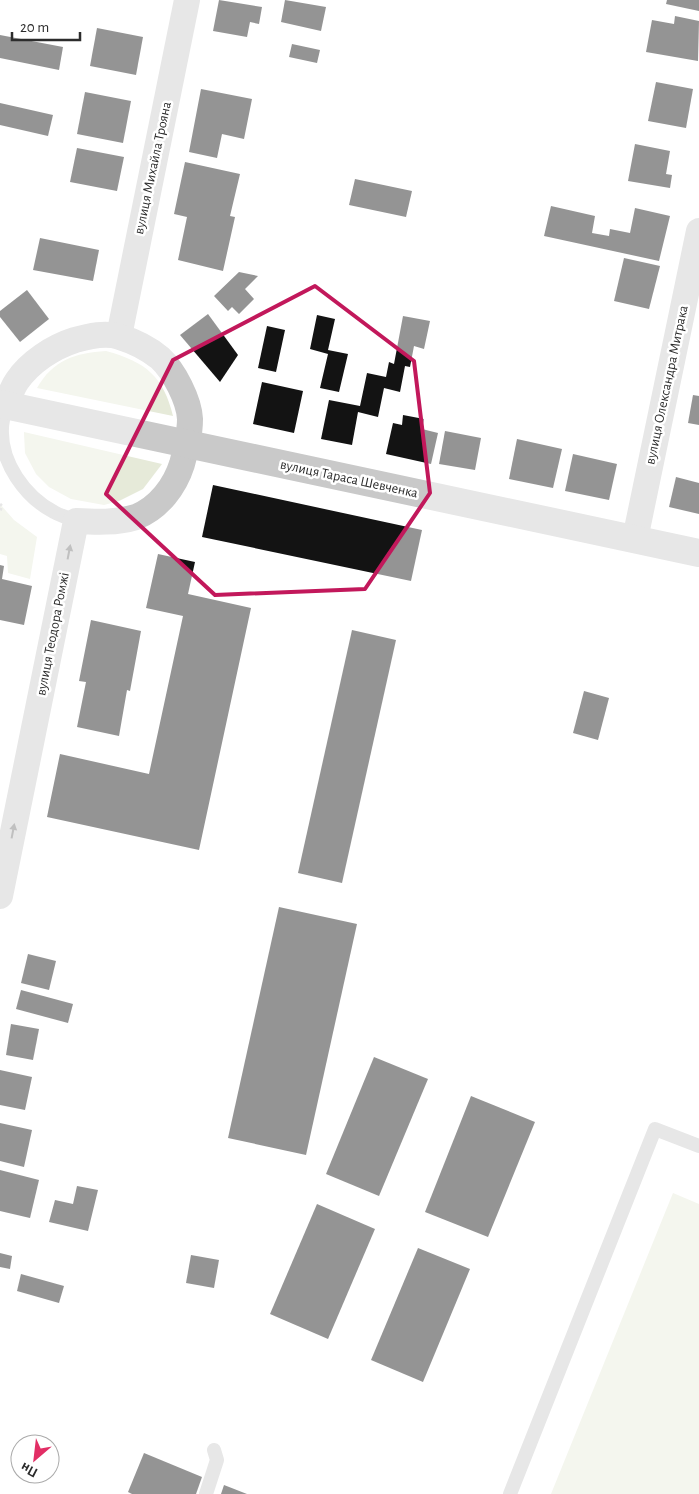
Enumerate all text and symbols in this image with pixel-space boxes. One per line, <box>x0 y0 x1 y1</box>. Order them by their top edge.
scale bar <box>12 10 80 42</box>
text: 20 m <box>20 20 49 35</box>
street label: вулиця Михайла Трояна <box>132 100 174 236</box>
street label: вулиця Олександра Митрака <box>643 304 691 466</box>
street label: вулиця Тараса Шевченка <box>279 458 420 501</box>
one-way arrow <box>66 544 74 560</box>
street label: вулиця Теодора Ромжі <box>34 571 72 697</box>
one-way arrow <box>9 824 17 839</box>
north arrow <box>10 1434 60 1484</box>
text: Пн <box>19 1459 40 1480</box>

